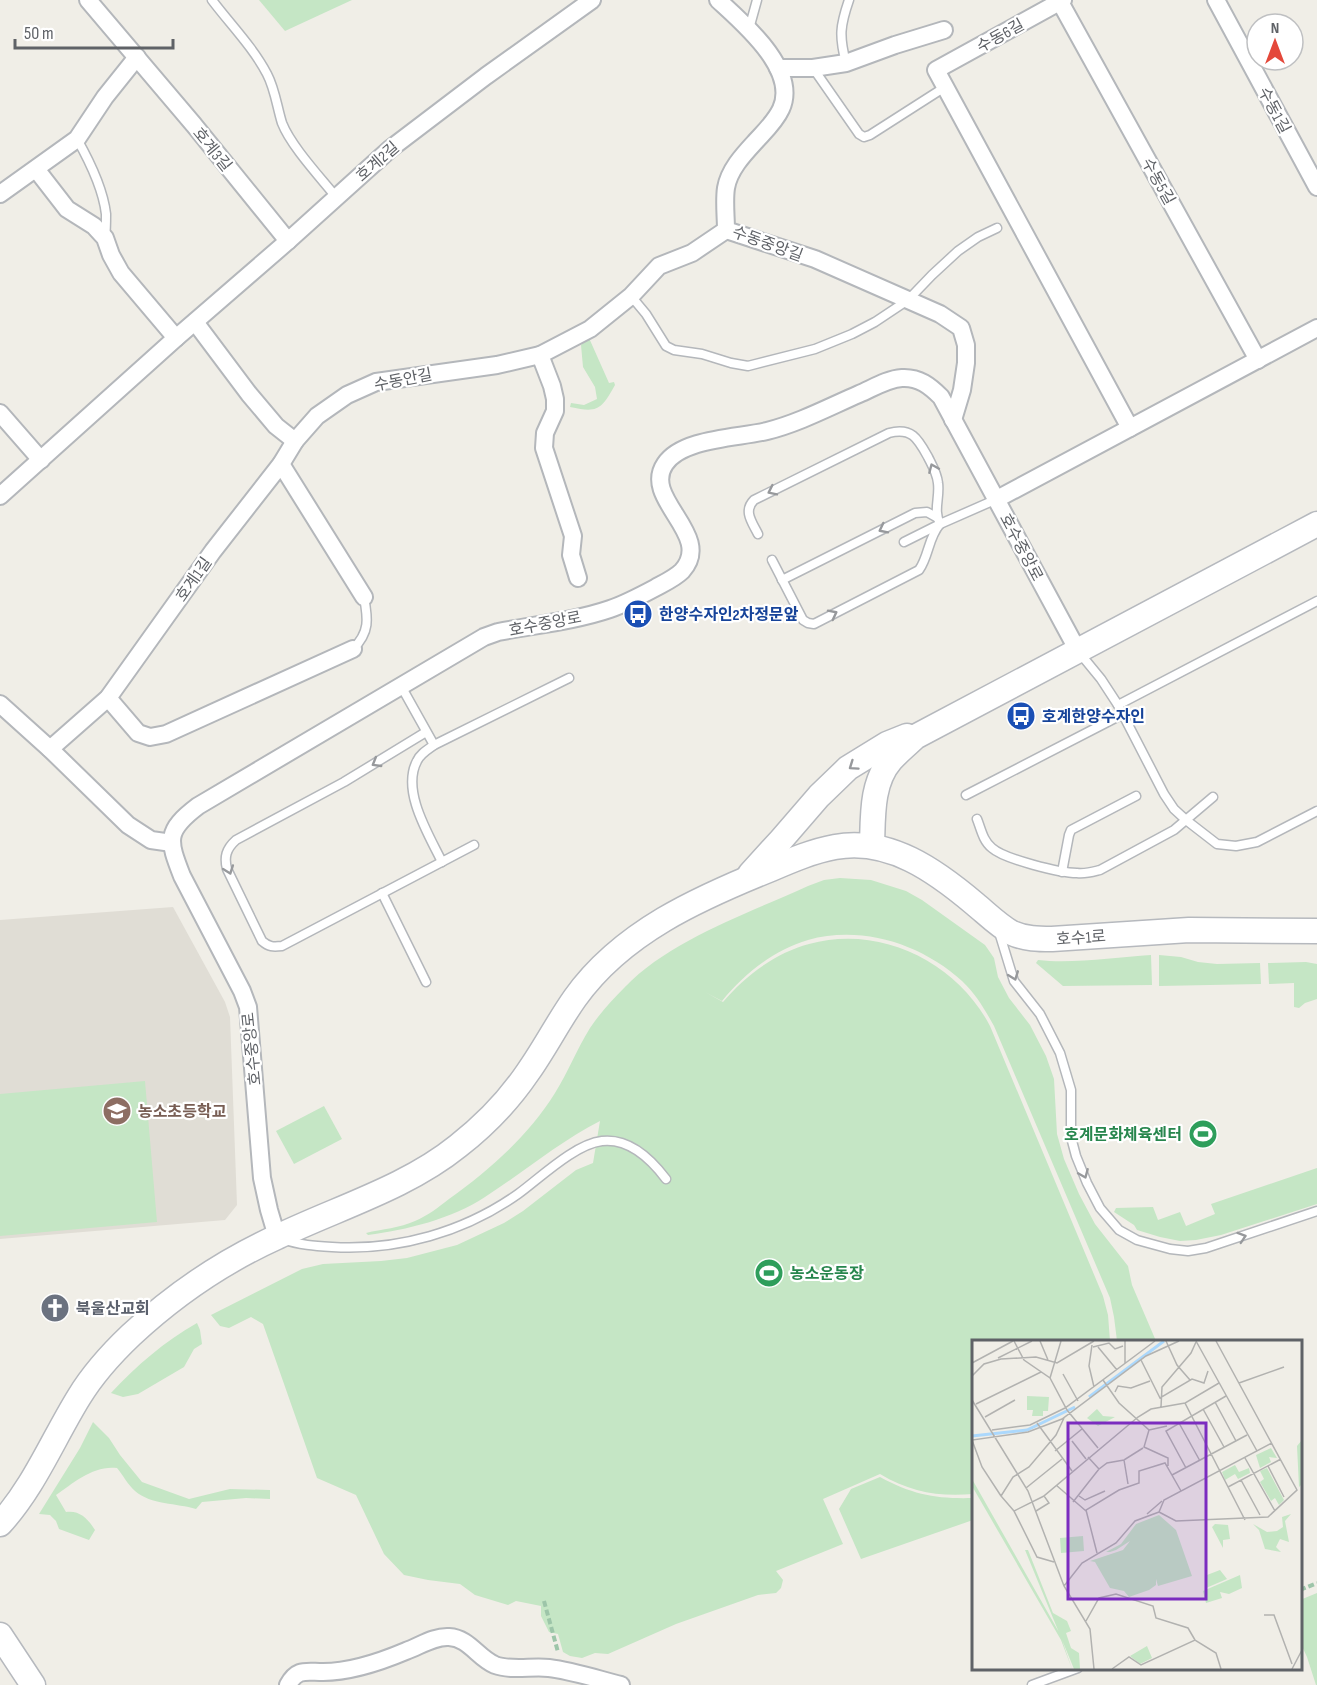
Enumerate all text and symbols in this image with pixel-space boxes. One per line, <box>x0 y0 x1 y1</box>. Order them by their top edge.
scale bar <box>15 12 172 50</box>
north arrow <box>1245 12 1305 72</box>
street label: 수동6길 <box>974 16 1028 57</box>
text: N <box>1271 19 1279 38</box>
text: 50 m <box>24 23 54 44</box>
street label: 수동1길 <box>1254 84 1294 137</box>
street label: 호계3길 <box>188 124 235 176</box>
street label: 호계2길 <box>353 138 403 186</box>
street label: 수동5길 <box>1137 155 1178 208</box>
street label: 수동중앙길 <box>730 223 805 266</box>
street label: 수동안길 <box>373 366 434 395</box>
one-way arrow <box>928 463 940 474</box>
one-way arrow <box>767 484 778 495</box>
street label: 호수중앙로 <box>995 511 1046 585</box>
one-way arrow <box>879 522 890 533</box>
street label: 호계1길 <box>172 554 216 606</box>
bus stop icon: 한양수자인2차정문앞 <box>622 598 654 630</box>
place label: 한양수자인2차정문앞 <box>659 605 799 625</box>
street label: 호수중앙로 <box>507 608 583 641</box>
one-way arrow <box>826 610 837 622</box>
bus stop icon: 호계한양수자인 <box>1005 700 1037 732</box>
place label: 호계한양수자인 <box>1042 707 1145 727</box>
one-way arrow <box>372 755 382 767</box>
one-way arrow <box>848 759 859 770</box>
one-way arrow <box>221 865 234 875</box>
street label: 호수1로 <box>1056 927 1107 950</box>
one-way arrow <box>1007 970 1019 981</box>
street label: 호수중앙로 <box>239 1011 266 1086</box>
school or university icon: 농소초등학교 <box>101 1095 133 1127</box>
place label: 농소초등학교 <box>138 1102 227 1122</box>
sports icon: 호계문화체육센터 <box>1187 1118 1219 1150</box>
place label: 호계문화체육센터 <box>1064 1126 1182 1145</box>
one-way arrow <box>1077 1168 1089 1179</box>
one-way arrow <box>1236 1232 1247 1244</box>
sports icon: 농소운동장 <box>753 1257 785 1289</box>
place label: 농소운동장 <box>790 1265 864 1284</box>
church icon: 북울산교회 <box>39 1292 71 1324</box>
place label: 북울산교회 <box>76 1300 150 1319</box>
inset map <box>972 1340 1302 1670</box>

